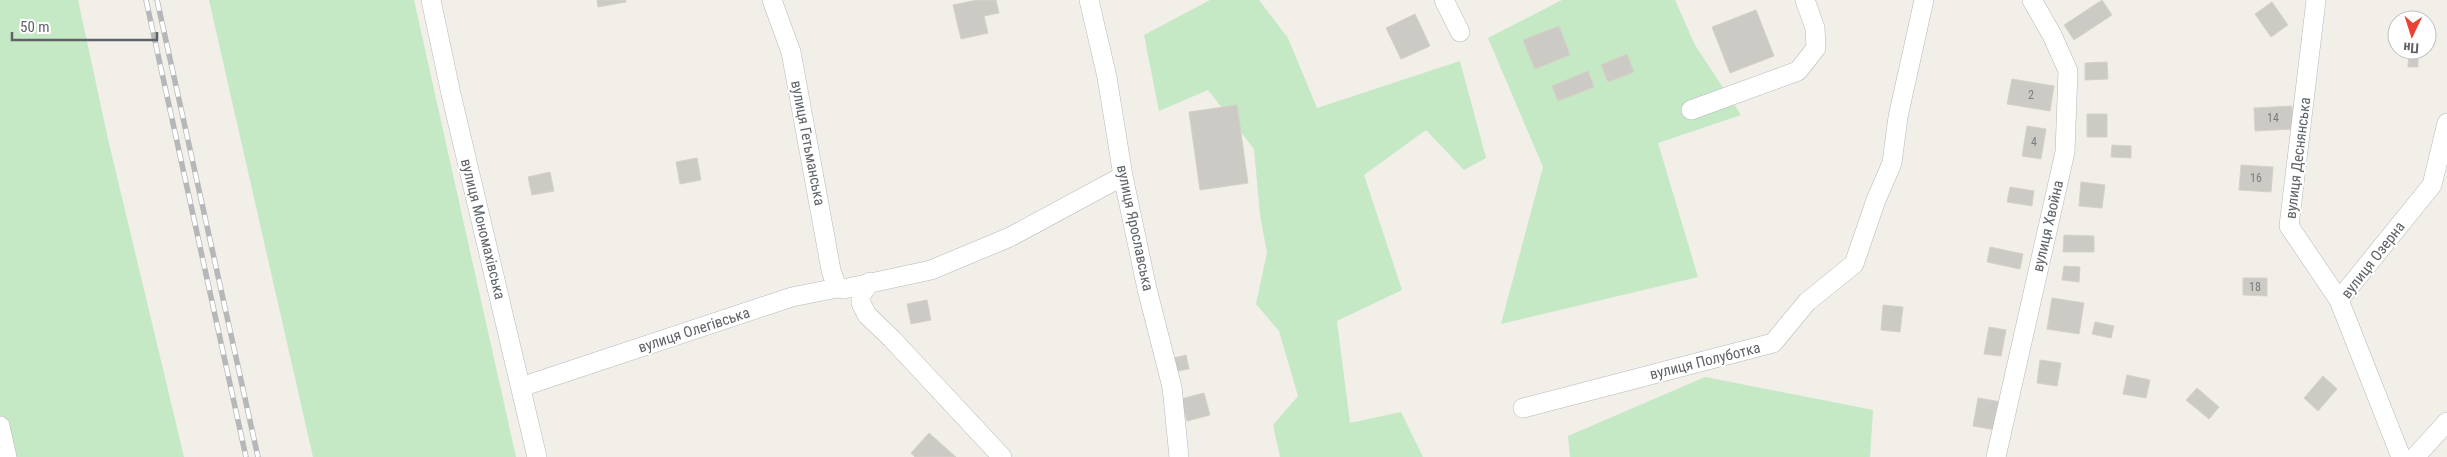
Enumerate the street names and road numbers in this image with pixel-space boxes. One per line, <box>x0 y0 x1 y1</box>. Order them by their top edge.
street label: вулиця Гетьманська <box>787 79 829 207</box>
street label: вулиця Деснянська <box>2282 96 2314 220</box>
street label: вулиця Мономахівська <box>457 157 509 301</box>
street label: вулиця Ярославська <box>1113 163 1157 293</box>
street label: вулиця Хвойна <box>2029 179 2067 273</box>
street label: вулиця Озерна <box>2337 218 2409 302</box>
street label: вулиця Олегівська <box>636 303 752 357</box>
street label: вулиця Полуботка <box>1648 339 1762 383</box>

